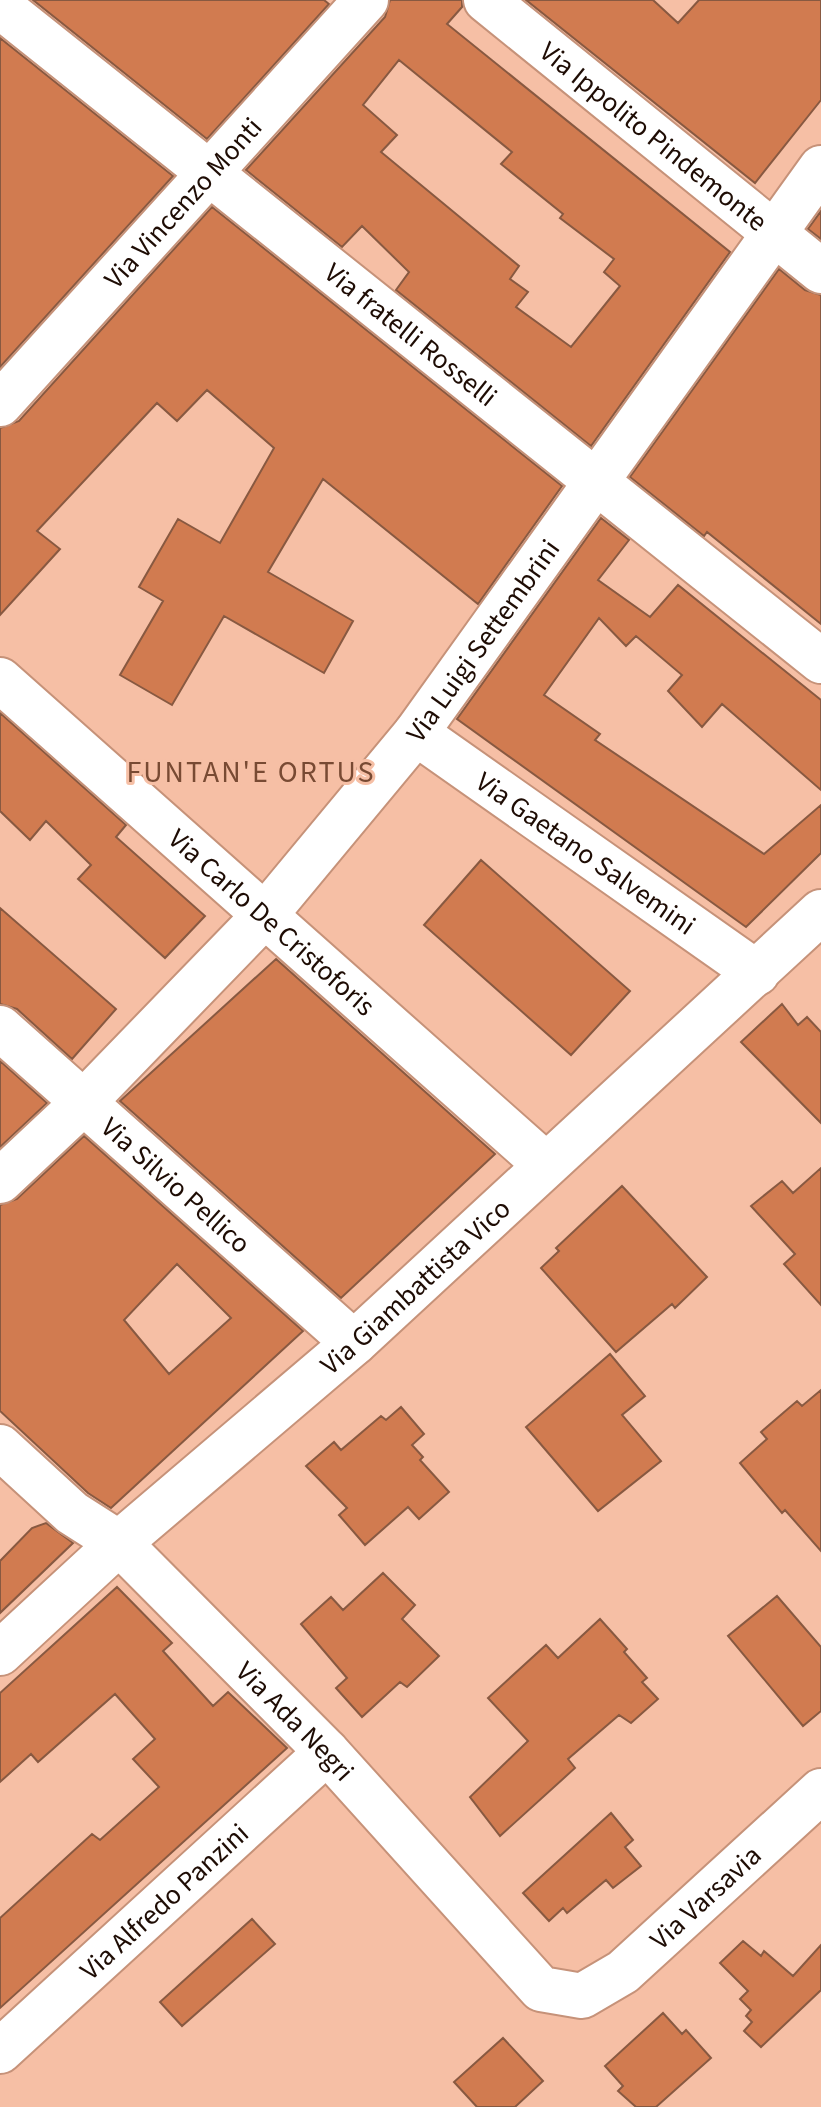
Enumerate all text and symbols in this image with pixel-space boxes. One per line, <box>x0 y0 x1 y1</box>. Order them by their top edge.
street label: Via Ippolito Pindemonte <box>531 32 776 241</box>
street label: Via Vincenzo Monti <box>95 109 272 298</box>
street label: Via fratelli Rosselli <box>316 253 506 416</box>
street label: Via Luigi Settembrini <box>397 531 570 751</box>
district label: FUNTAN'E ORTUS <box>126 751 376 794</box>
street label: Via Gaetano Salvemini <box>467 762 704 945</box>
street label: Via Carlo De Cristoforis <box>159 820 384 1025</box>
street label: Via Silvio Pellico <box>92 1108 259 1263</box>
street label: Via Giambattista Vico <box>312 1189 520 1384</box>
street label: Via Ada Negri <box>227 1653 363 1790</box>
street label: Via Alfredo Panzini <box>71 1814 258 1990</box>
street label: Via Varsavia <box>641 1836 770 1959</box>

